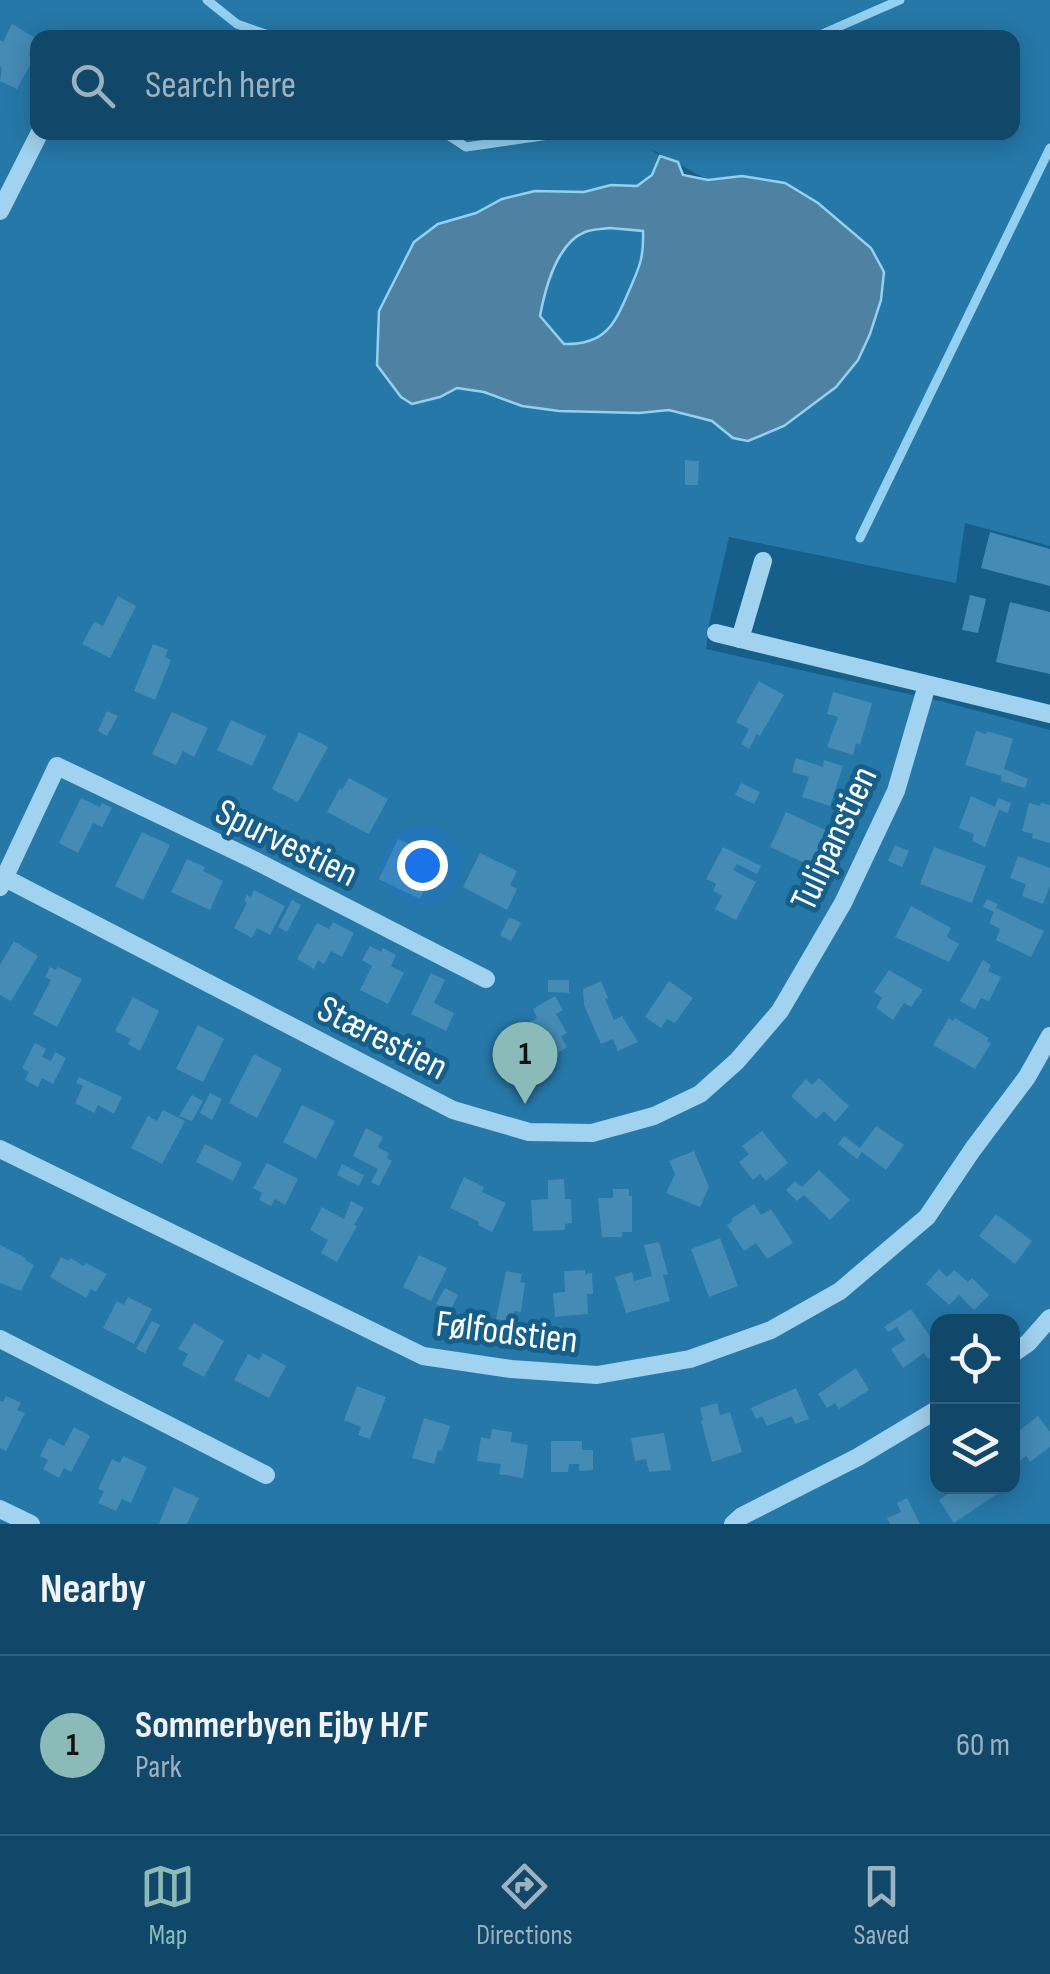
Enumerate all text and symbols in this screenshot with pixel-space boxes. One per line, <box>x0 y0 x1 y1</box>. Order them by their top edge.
search box <box>30 30 1020 140</box>
icon: search <box>65 58 120 113</box>
text: Search here <box>145 63 296 108</box>
street label: Tulipanstien <box>781 759 887 918</box>
street label: Spurvestien <box>208 790 365 897</box>
your location <box>397 840 448 891</box>
street label: Stærestien <box>310 987 455 1090</box>
pin: 1 <box>492 1022 558 1104</box>
street label: Følfodstien <box>433 1301 580 1363</box>
map controls <box>930 1314 1020 1494</box>
button: locate <box>930 1314 1020 1404</box>
button: layers <box>930 1404 1020 1494</box>
text: Nearby <box>40 1564 146 1615</box>
text: Sommerbyen Ejby H/F <box>135 1703 429 1748</box>
text: 1 <box>66 1726 79 1765</box>
text: 60 m <box>956 1726 1010 1765</box>
text: Park <box>135 1748 182 1787</box>
tab: Map <box>140 1859 195 1952</box>
tab: Directions <box>476 1859 573 1952</box>
tab: Saved <box>853 1859 910 1952</box>

